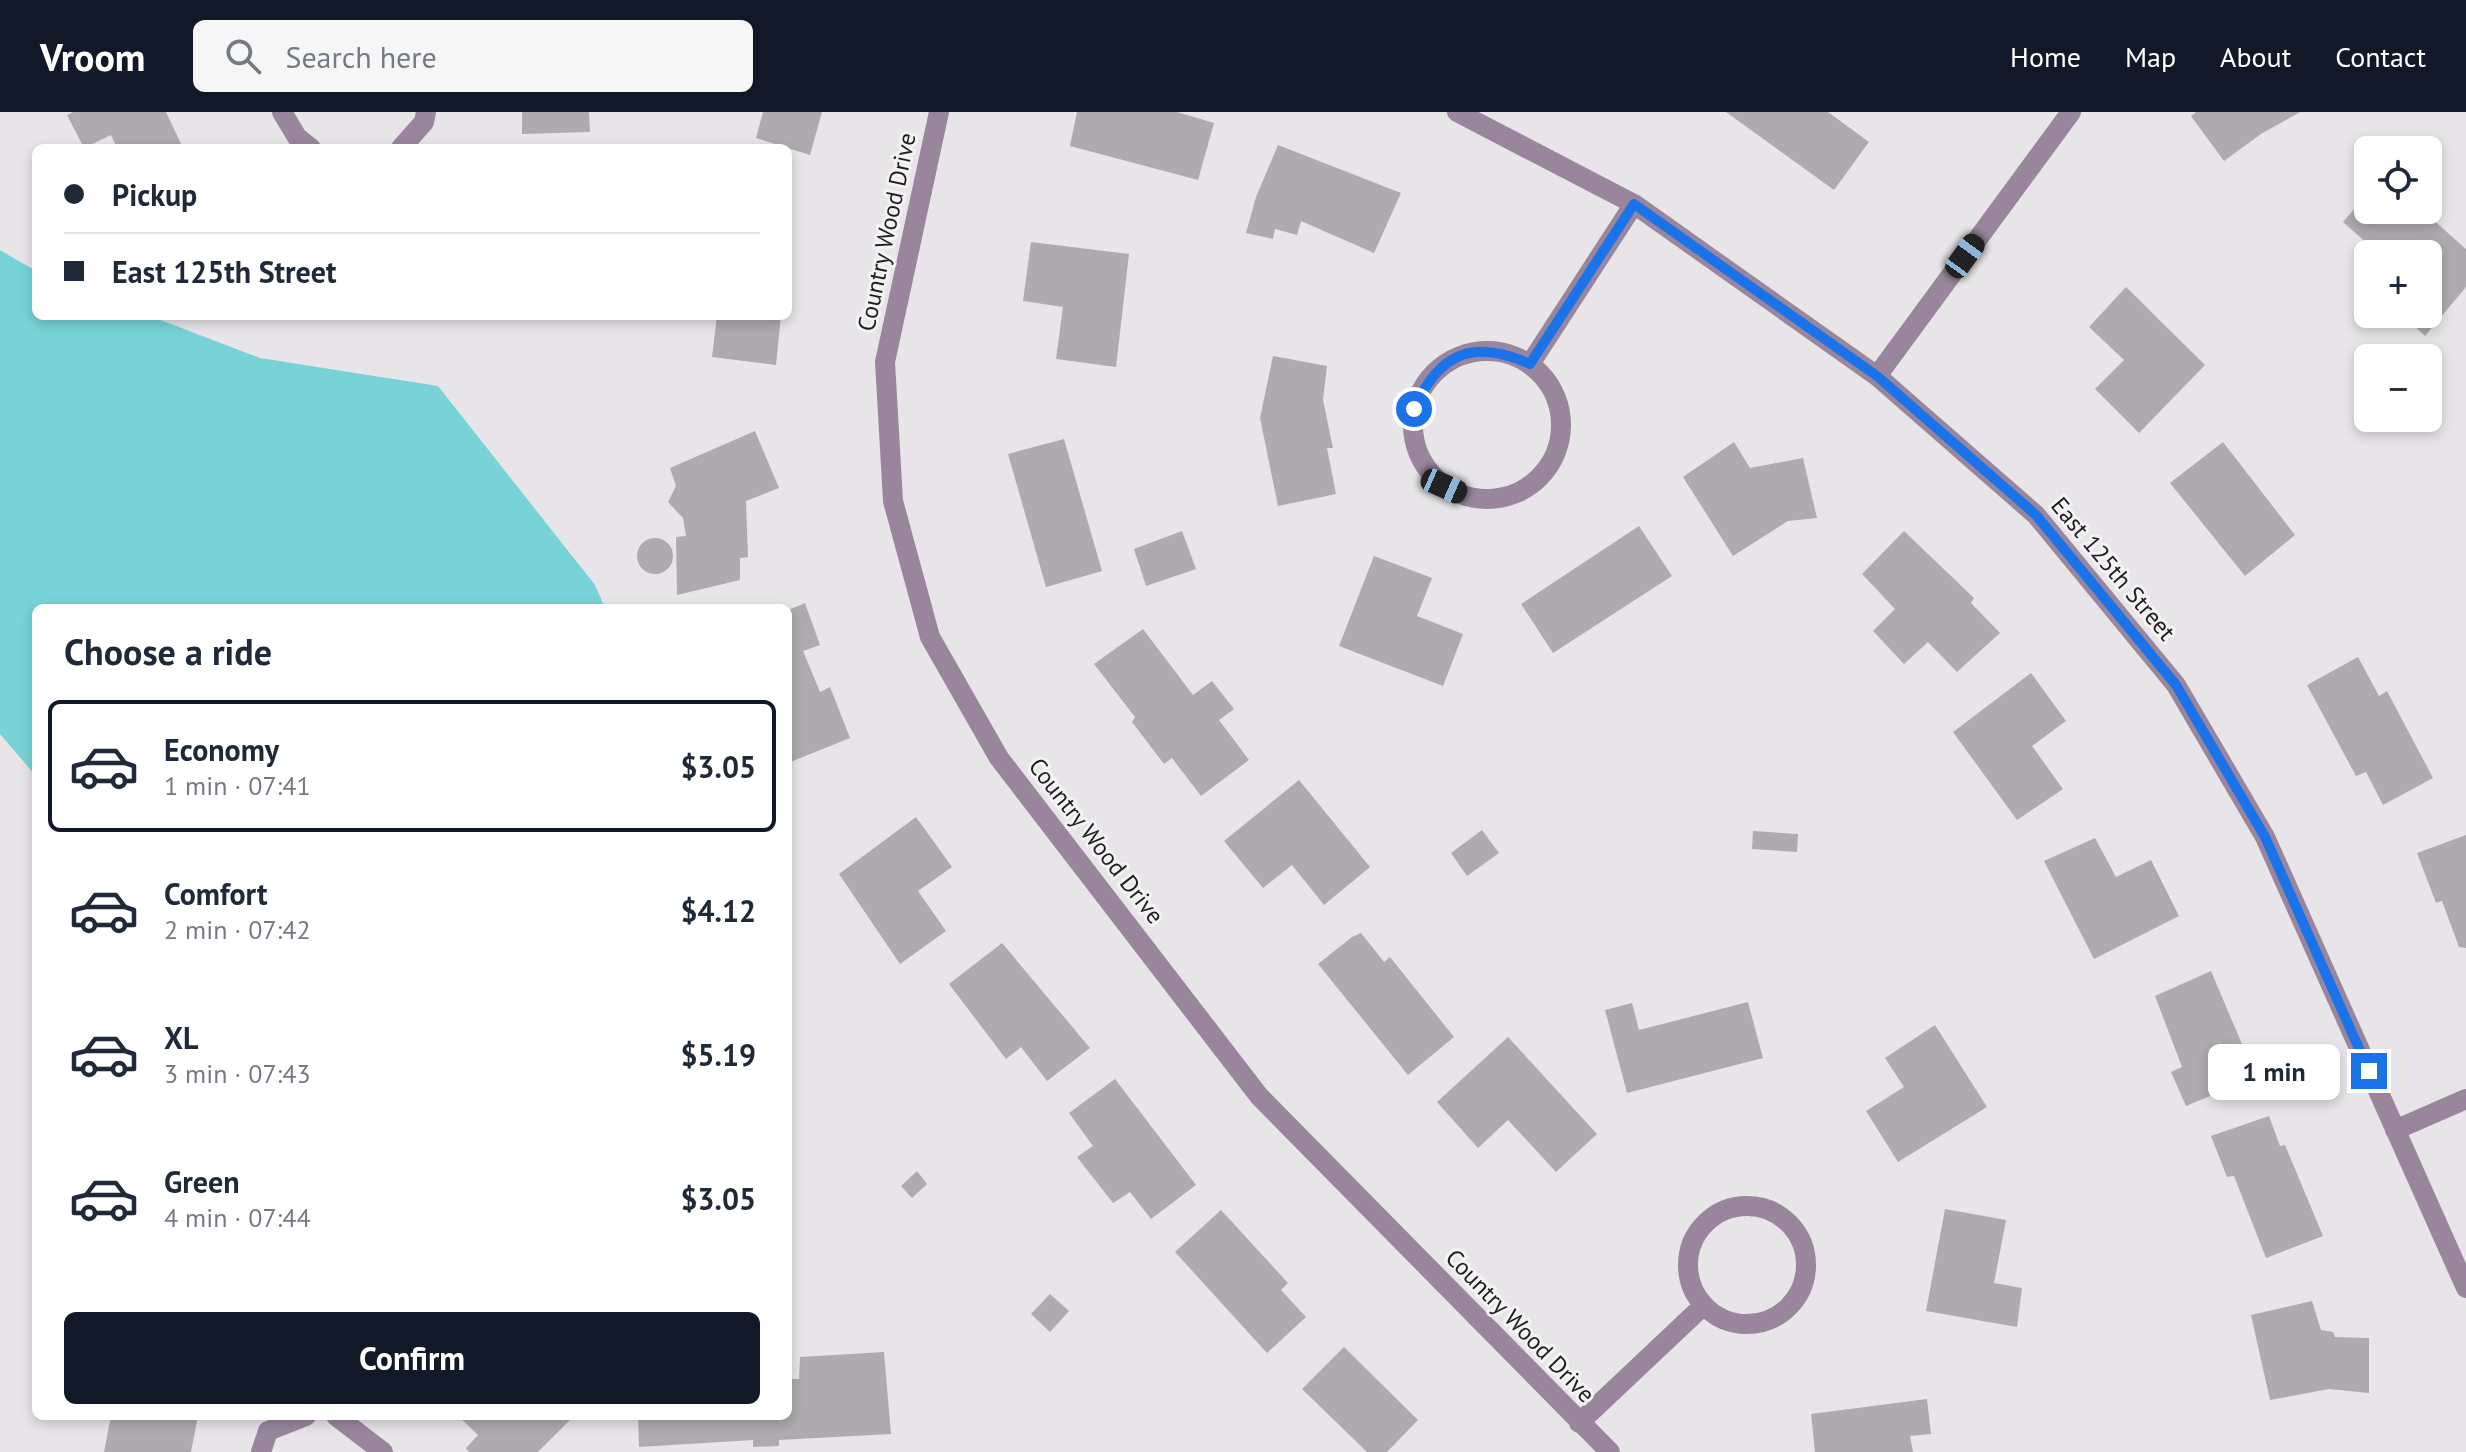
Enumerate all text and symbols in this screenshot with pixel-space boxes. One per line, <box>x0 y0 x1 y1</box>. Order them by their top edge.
search box <box>193 20 753 92</box>
text: Vroom <box>40 32 145 81</box>
icon: search <box>221 34 265 78</box>
text: Search here <box>285 37 437 76</box>
text: Home <box>2010 38 2081 75</box>
text: Map <box>2125 38 2176 75</box>
text: About <box>2220 38 2291 75</box>
text: Contact <box>2335 38 2426 75</box>
street label: Country Wood Drive <box>850 130 923 334</box>
map controls <box>2354 136 2442 432</box>
button: locate <box>2354 136 2442 224</box>
text: Pickup <box>112 175 197 214</box>
car <box>1941 230 1989 282</box>
button: + <box>2354 240 2442 328</box>
text: East 125th Street <box>112 252 336 291</box>
button: − <box>2354 344 2442 432</box>
route start <box>1396 391 1432 427</box>
car <box>1417 465 1471 507</box>
street label: East 125th Street <box>2044 491 2182 647</box>
text: Choose a ride <box>64 628 272 675</box>
icon: car <box>68 730 140 802</box>
text: Economy <box>164 730 279 769</box>
text: $3.05 <box>681 747 756 786</box>
street label: Country Wood Drive <box>1022 752 1171 930</box>
text: 1 min · 07:41 <box>164 769 311 802</box>
icon: car <box>68 874 140 946</box>
text: Comfort <box>164 874 267 913</box>
text: $4.12 <box>681 891 756 930</box>
text: 2 min · 07:42 <box>164 913 311 946</box>
icon: car <box>68 1018 140 1090</box>
text: XL <box>164 1018 198 1057</box>
text: $5.19 <box>681 1035 756 1074</box>
callout: 1 min <box>2209 1043 2341 1099</box>
route end <box>2351 1053 2387 1089</box>
text: 1 min <box>2242 1055 2306 1088</box>
text: 3 min · 07:43 <box>164 1057 311 1090</box>
icon: car <box>68 1162 140 1234</box>
text: Green <box>164 1162 239 1201</box>
text: $3.05 <box>681 1179 756 1218</box>
text: 4 min · 07:44 <box>164 1201 311 1234</box>
street label: Country Wood Drive <box>1439 1242 1602 1409</box>
button: Confirm <box>64 1312 760 1404</box>

